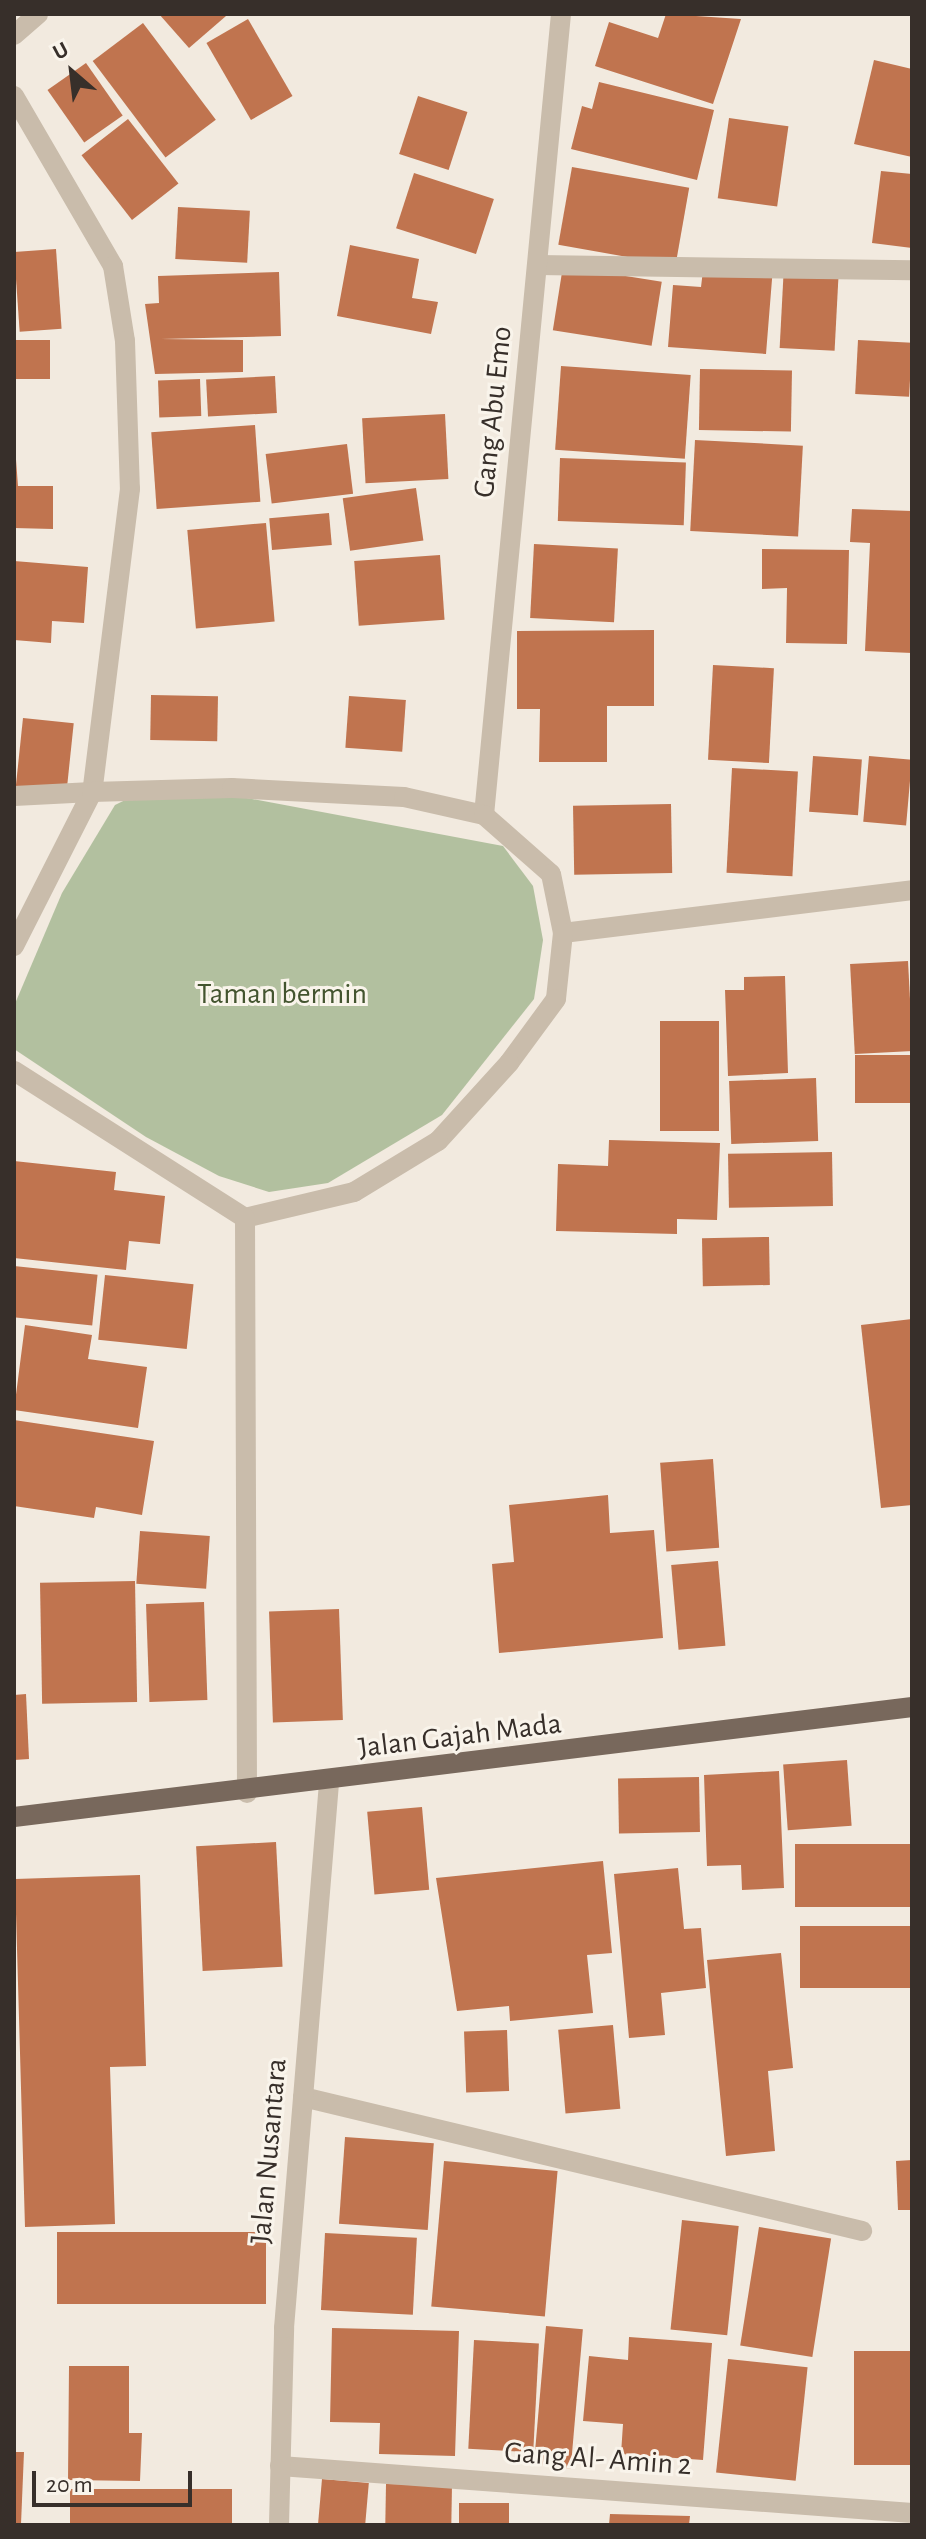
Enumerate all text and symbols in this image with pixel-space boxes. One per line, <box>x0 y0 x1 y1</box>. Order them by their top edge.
north arrow <box>32 32 112 112</box>
text: U <box>49 38 72 64</box>
street label: Gang Abu Emo <box>466 324 520 500</box>
park label: Taman bermin <box>197 976 367 1012</box>
street label: Jalan Gajah Mada <box>356 1706 564 1766</box>
street label: Jalan Nusantara <box>243 2057 295 2245</box>
street label: Gang Al- Amin 2 <box>503 2435 693 2483</box>
scale bar <box>36 2455 196 2505</box>
text: 20 m <box>46 2473 93 2497</box>

